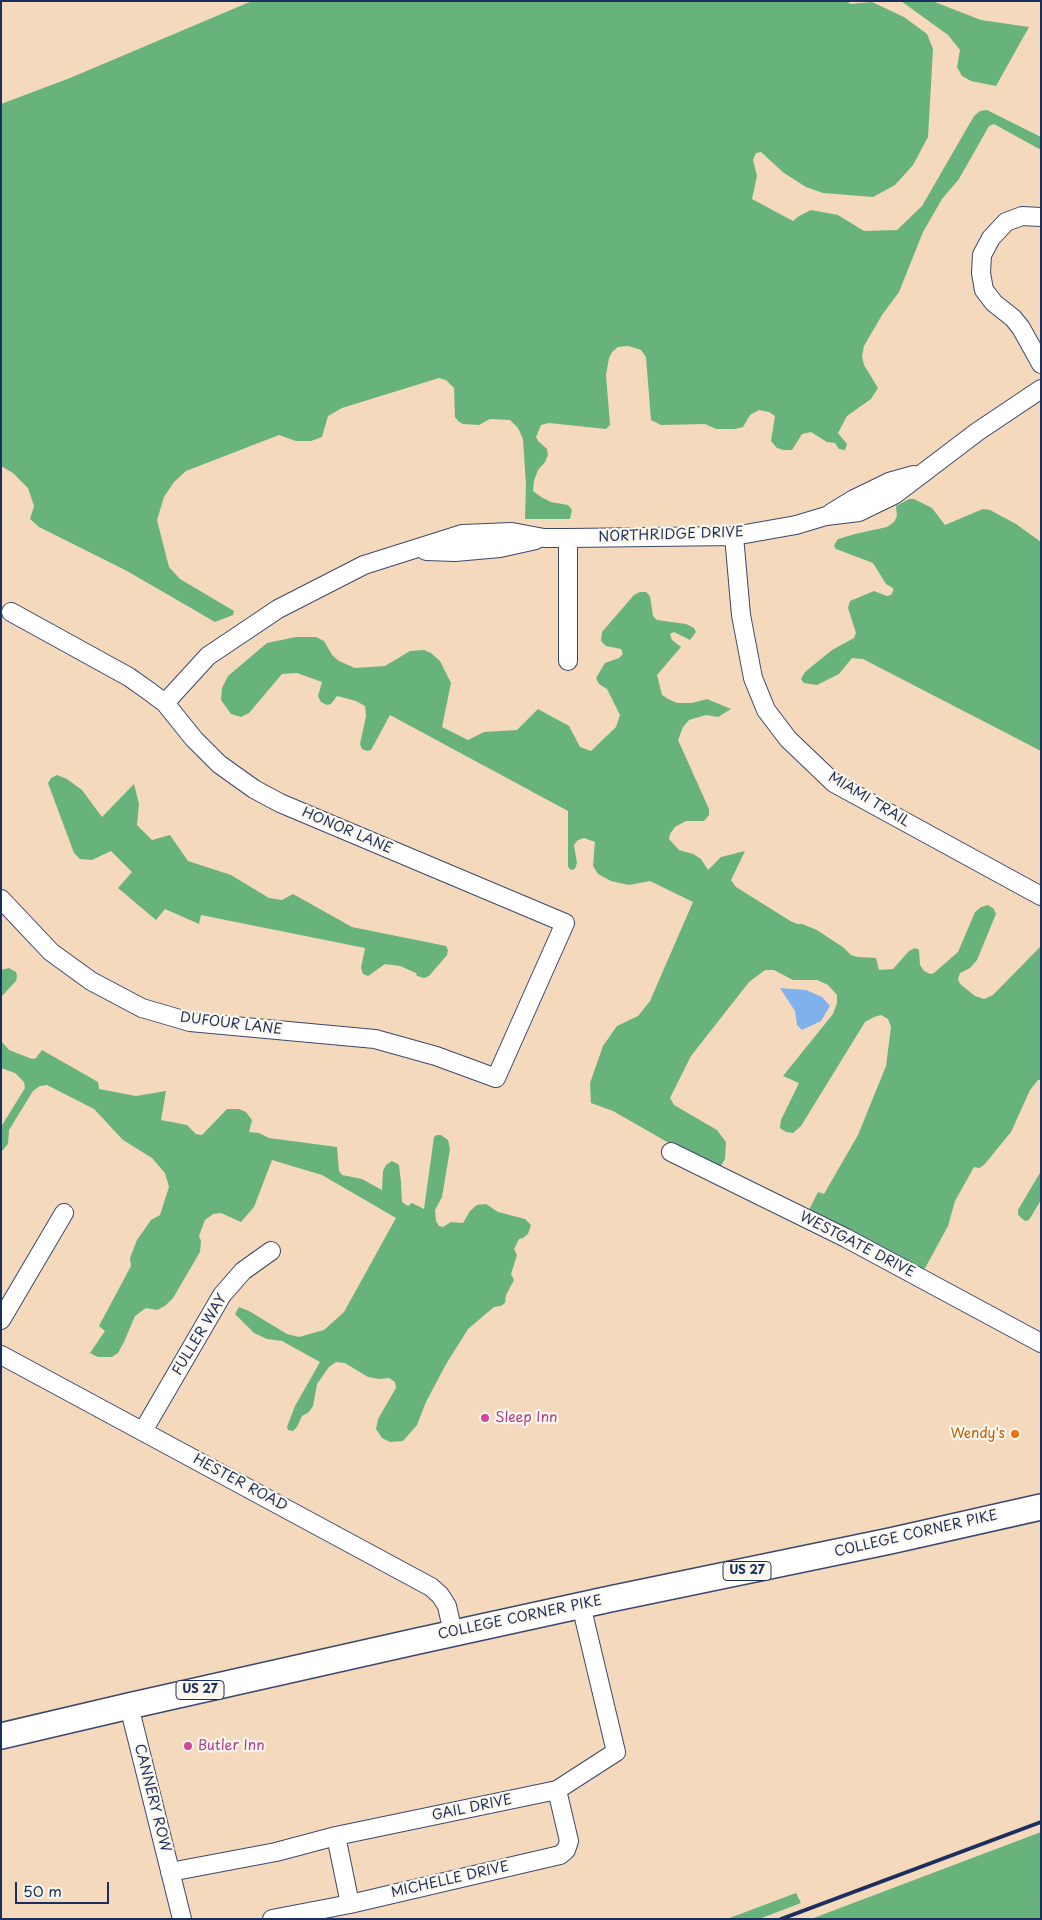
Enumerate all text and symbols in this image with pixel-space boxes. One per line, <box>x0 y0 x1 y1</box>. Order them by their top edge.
street label: NORTHRIDGE DRIVE <box>598 524 744 546</box>
street label: MIAMI TRAIL <box>825 769 913 831</box>
street label: HONOR LANE <box>299 804 395 858</box>
street label: DUFOUR LANE <box>179 1009 283 1039</box>
street label: WESTGATE DRIVE <box>797 1209 917 1281</box>
street label: FULLER WAY <box>169 1291 231 1379</box>
place label: Sleep Inn <box>495 1410 557 1426</box>
marker: Sleep Inn <box>479 1412 491 1424</box>
place label: Wendy's <box>950 1426 1005 1442</box>
marker: Wendy's <box>1009 1428 1021 1440</box>
street label: HESTER ROAD <box>190 1451 290 1515</box>
street label: COLLEGE CORNER PIKE <box>833 1507 999 1561</box>
road number: US 27 <box>723 1562 771 1580</box>
street label: COLLEGE CORNER PIKE <box>437 1592 603 1644</box>
road number: US 27 <box>176 1680 224 1700</box>
place label: Butler Inn <box>198 1738 265 1754</box>
marker: Butler Inn <box>182 1740 194 1752</box>
street label: CANNERY ROW <box>130 1742 174 1854</box>
street label: GAIL DRIVE <box>430 1791 514 1825</box>
street label: MICHELLE DRIVE <box>389 1858 511 1902</box>
scale bar <box>18 1872 111 1904</box>
text: 50 m <box>23 1879 62 1902</box>

